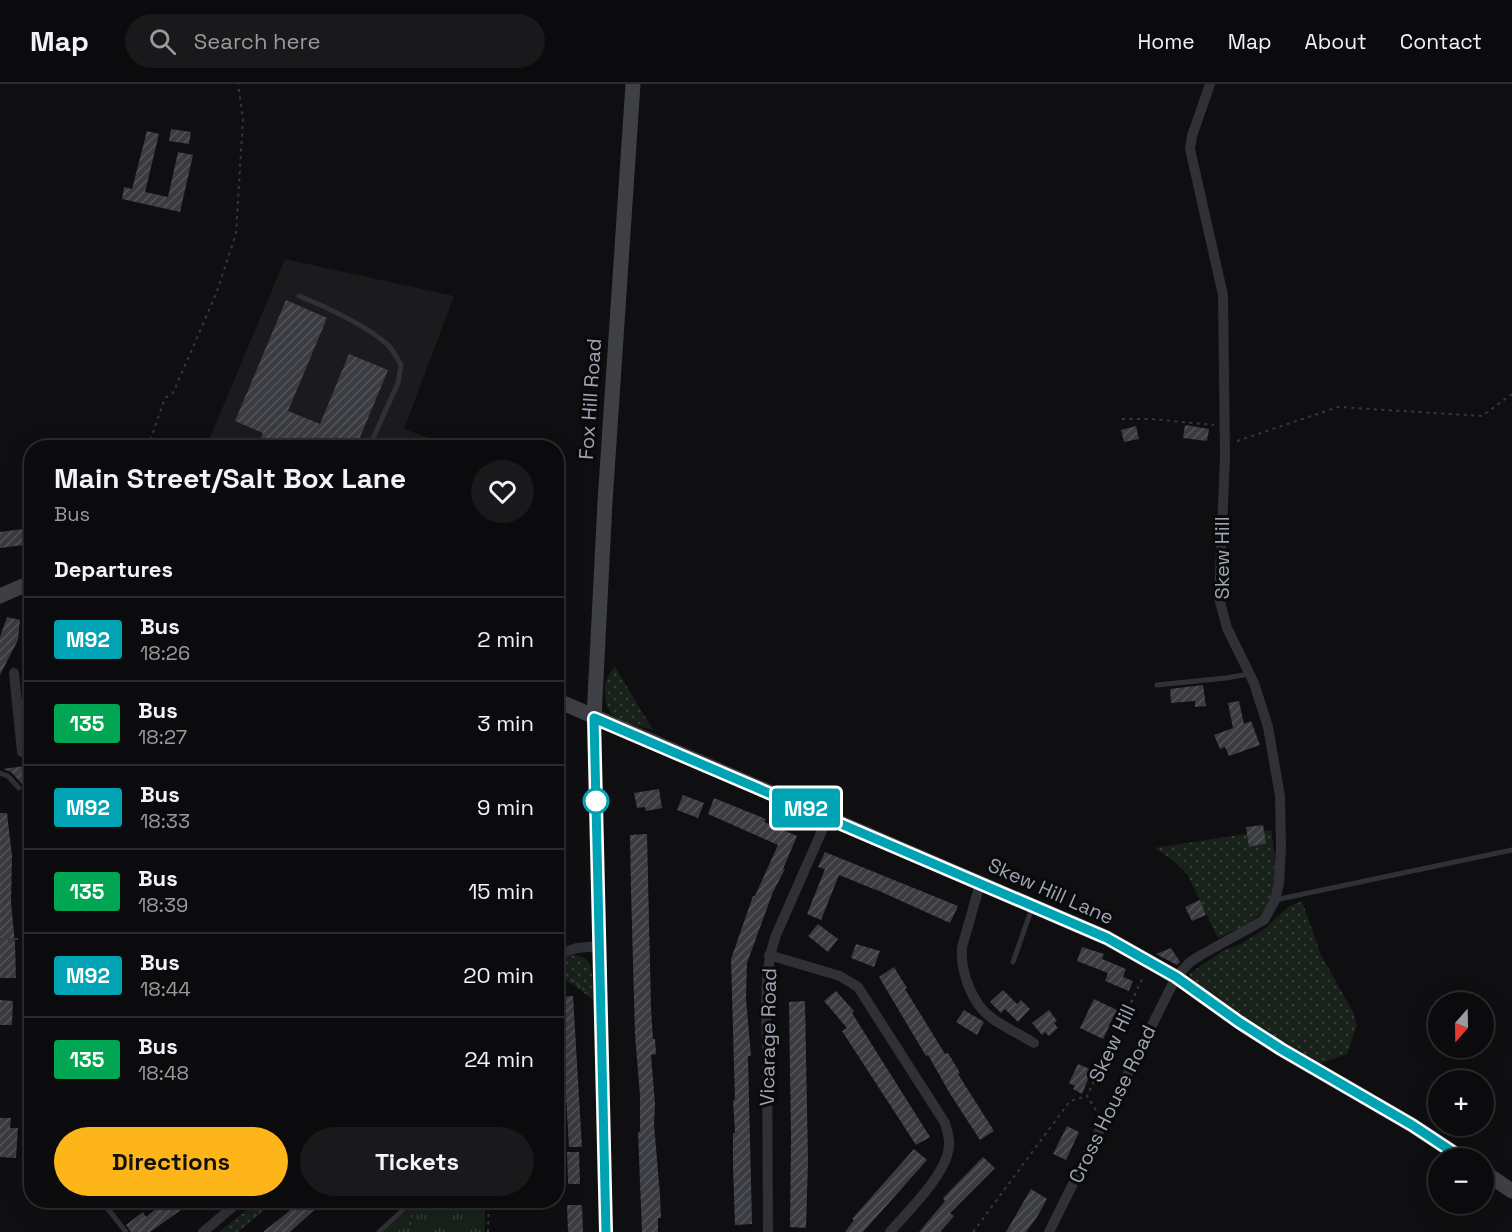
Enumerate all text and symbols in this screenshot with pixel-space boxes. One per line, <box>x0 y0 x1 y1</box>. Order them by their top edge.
search box <box>125 14 545 68</box>
text: Map <box>30 23 89 59</box>
icon: search <box>146 25 179 58</box>
text: Search here <box>194 27 321 55</box>
text: Home <box>1137 28 1195 55</box>
text: Map <box>1228 28 1272 55</box>
text: About <box>1305 28 1367 55</box>
text: Contact <box>1400 28 1482 55</box>
street label: Fox Hill Road <box>573 338 607 460</box>
text: Main Street/Salt Box Lane <box>54 460 406 496</box>
button: heart <box>471 460 534 523</box>
text: Bus <box>54 501 90 527</box>
street label: Skew Hill <box>1209 516 1235 600</box>
text: Departures <box>54 555 173 583</box>
text: Bus <box>140 612 180 640</box>
text: 2 min <box>477 625 534 653</box>
text: M92 <box>66 626 110 653</box>
text: 18:26 <box>140 640 190 666</box>
text: Bus <box>138 696 178 724</box>
text: 3 min <box>477 709 534 737</box>
text: 135 <box>70 710 104 737</box>
text: 18:27 <box>138 724 187 750</box>
text: Bus <box>140 780 180 808</box>
unlabelled marker <box>583 788 609 814</box>
line badge: M92 <box>772 788 840 828</box>
text: 9 min <box>477 793 534 821</box>
text: M92 <box>66 794 110 821</box>
text: M92 <box>784 795 828 822</box>
text: 18:33 <box>140 808 190 834</box>
street label: Skew Hill Lane <box>984 852 1118 930</box>
text: Bus <box>138 864 178 892</box>
text: 15 min <box>468 877 534 905</box>
text: 135 <box>70 878 104 905</box>
text: 18:39 <box>138 892 188 918</box>
text: Bus <box>140 948 180 976</box>
text: 20 min <box>463 961 534 989</box>
text: M92 <box>66 962 110 989</box>
street label: Vicarage Road <box>754 968 782 1106</box>
text: 18:44 <box>140 976 191 1002</box>
north arrow <box>1428 992 1494 1058</box>
map controls <box>1428 992 1494 1214</box>
street label: Skew Hill <box>1083 1000 1141 1086</box>
street label: Cross House Road <box>1062 1021 1162 1187</box>
text: Bus <box>138 1032 178 1060</box>
text: 24 min <box>464 1045 534 1073</box>
text: 135 <box>70 1046 104 1073</box>
text: 18:48 <box>138 1060 189 1086</box>
button: + <box>1428 1070 1494 1136</box>
button: Directions <box>54 1127 288 1196</box>
button: Tickets <box>300 1127 534 1196</box>
button: − <box>1428 1148 1494 1214</box>

